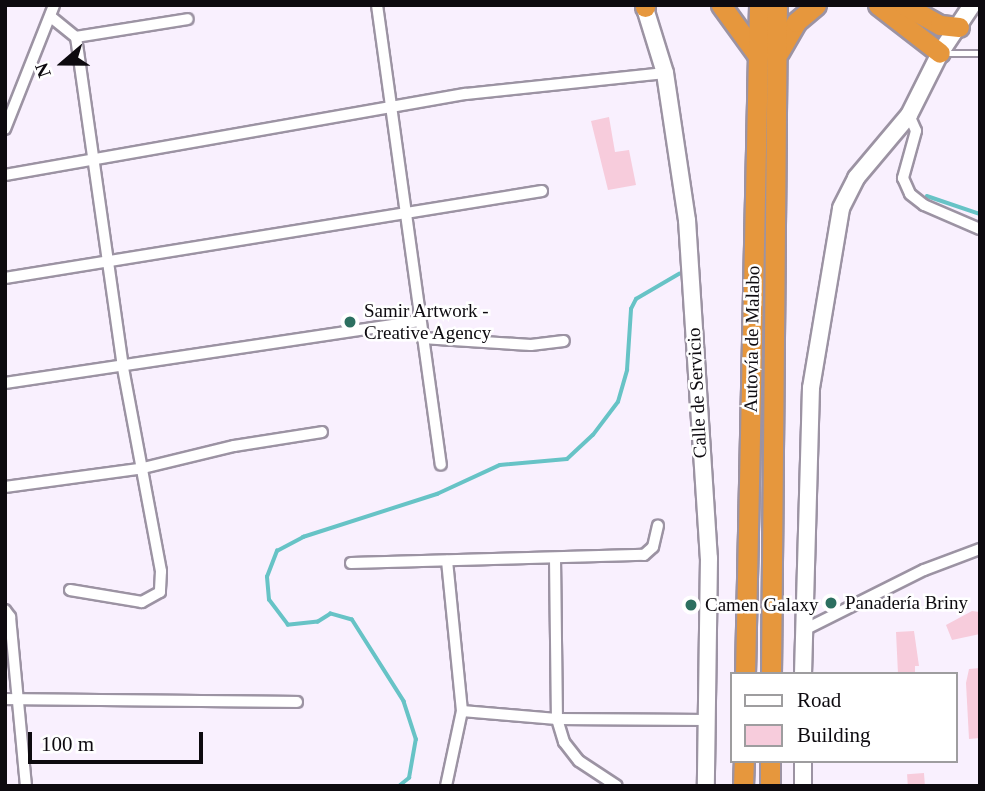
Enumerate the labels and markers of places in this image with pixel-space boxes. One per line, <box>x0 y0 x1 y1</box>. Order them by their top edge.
place label: Samir Artwork - Creative Agency <box>364 300 492 344</box>
marker: Samir Artwork - Creative Agency <box>342 314 358 330</box>
place label: Panadería Briny <box>845 592 968 614</box>
place label: Camen Galaxy <box>705 594 818 616</box>
marker: Panadería Briny <box>823 595 839 611</box>
marker: Camen Galaxy <box>683 597 699 613</box>

